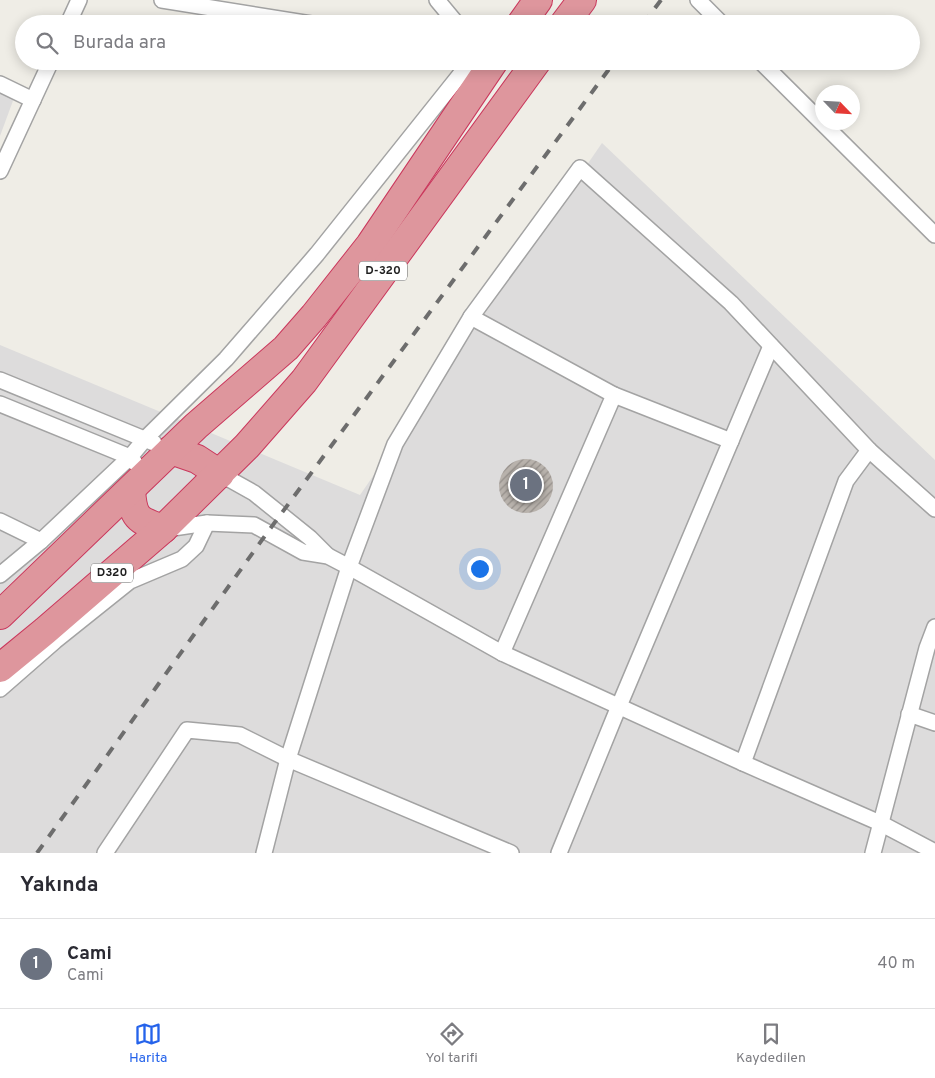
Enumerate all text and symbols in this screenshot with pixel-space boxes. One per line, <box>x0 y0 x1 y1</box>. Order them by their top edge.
search box <box>15 15 920 70</box>
icon: search <box>33 29 61 57</box>
text: Burada ara <box>73 31 166 55</box>
north arrow <box>815 85 860 130</box>
road number: D-320 <box>359 262 407 280</box>
pin: 1 <box>510 466 542 504</box>
your location <box>467 556 493 582</box>
road number: D320 <box>91 564 133 582</box>
text: Yakında <box>20 872 99 899</box>
text: Cami <box>67 942 112 966</box>
text: 1 <box>33 954 39 974</box>
text: 40 m <box>877 954 915 974</box>
text: Cami <box>67 966 104 986</box>
tab: Harita <box>129 1020 167 1067</box>
tab: Yol tarifi <box>426 1020 478 1067</box>
tab: Kaydedilen <box>736 1020 806 1067</box>

